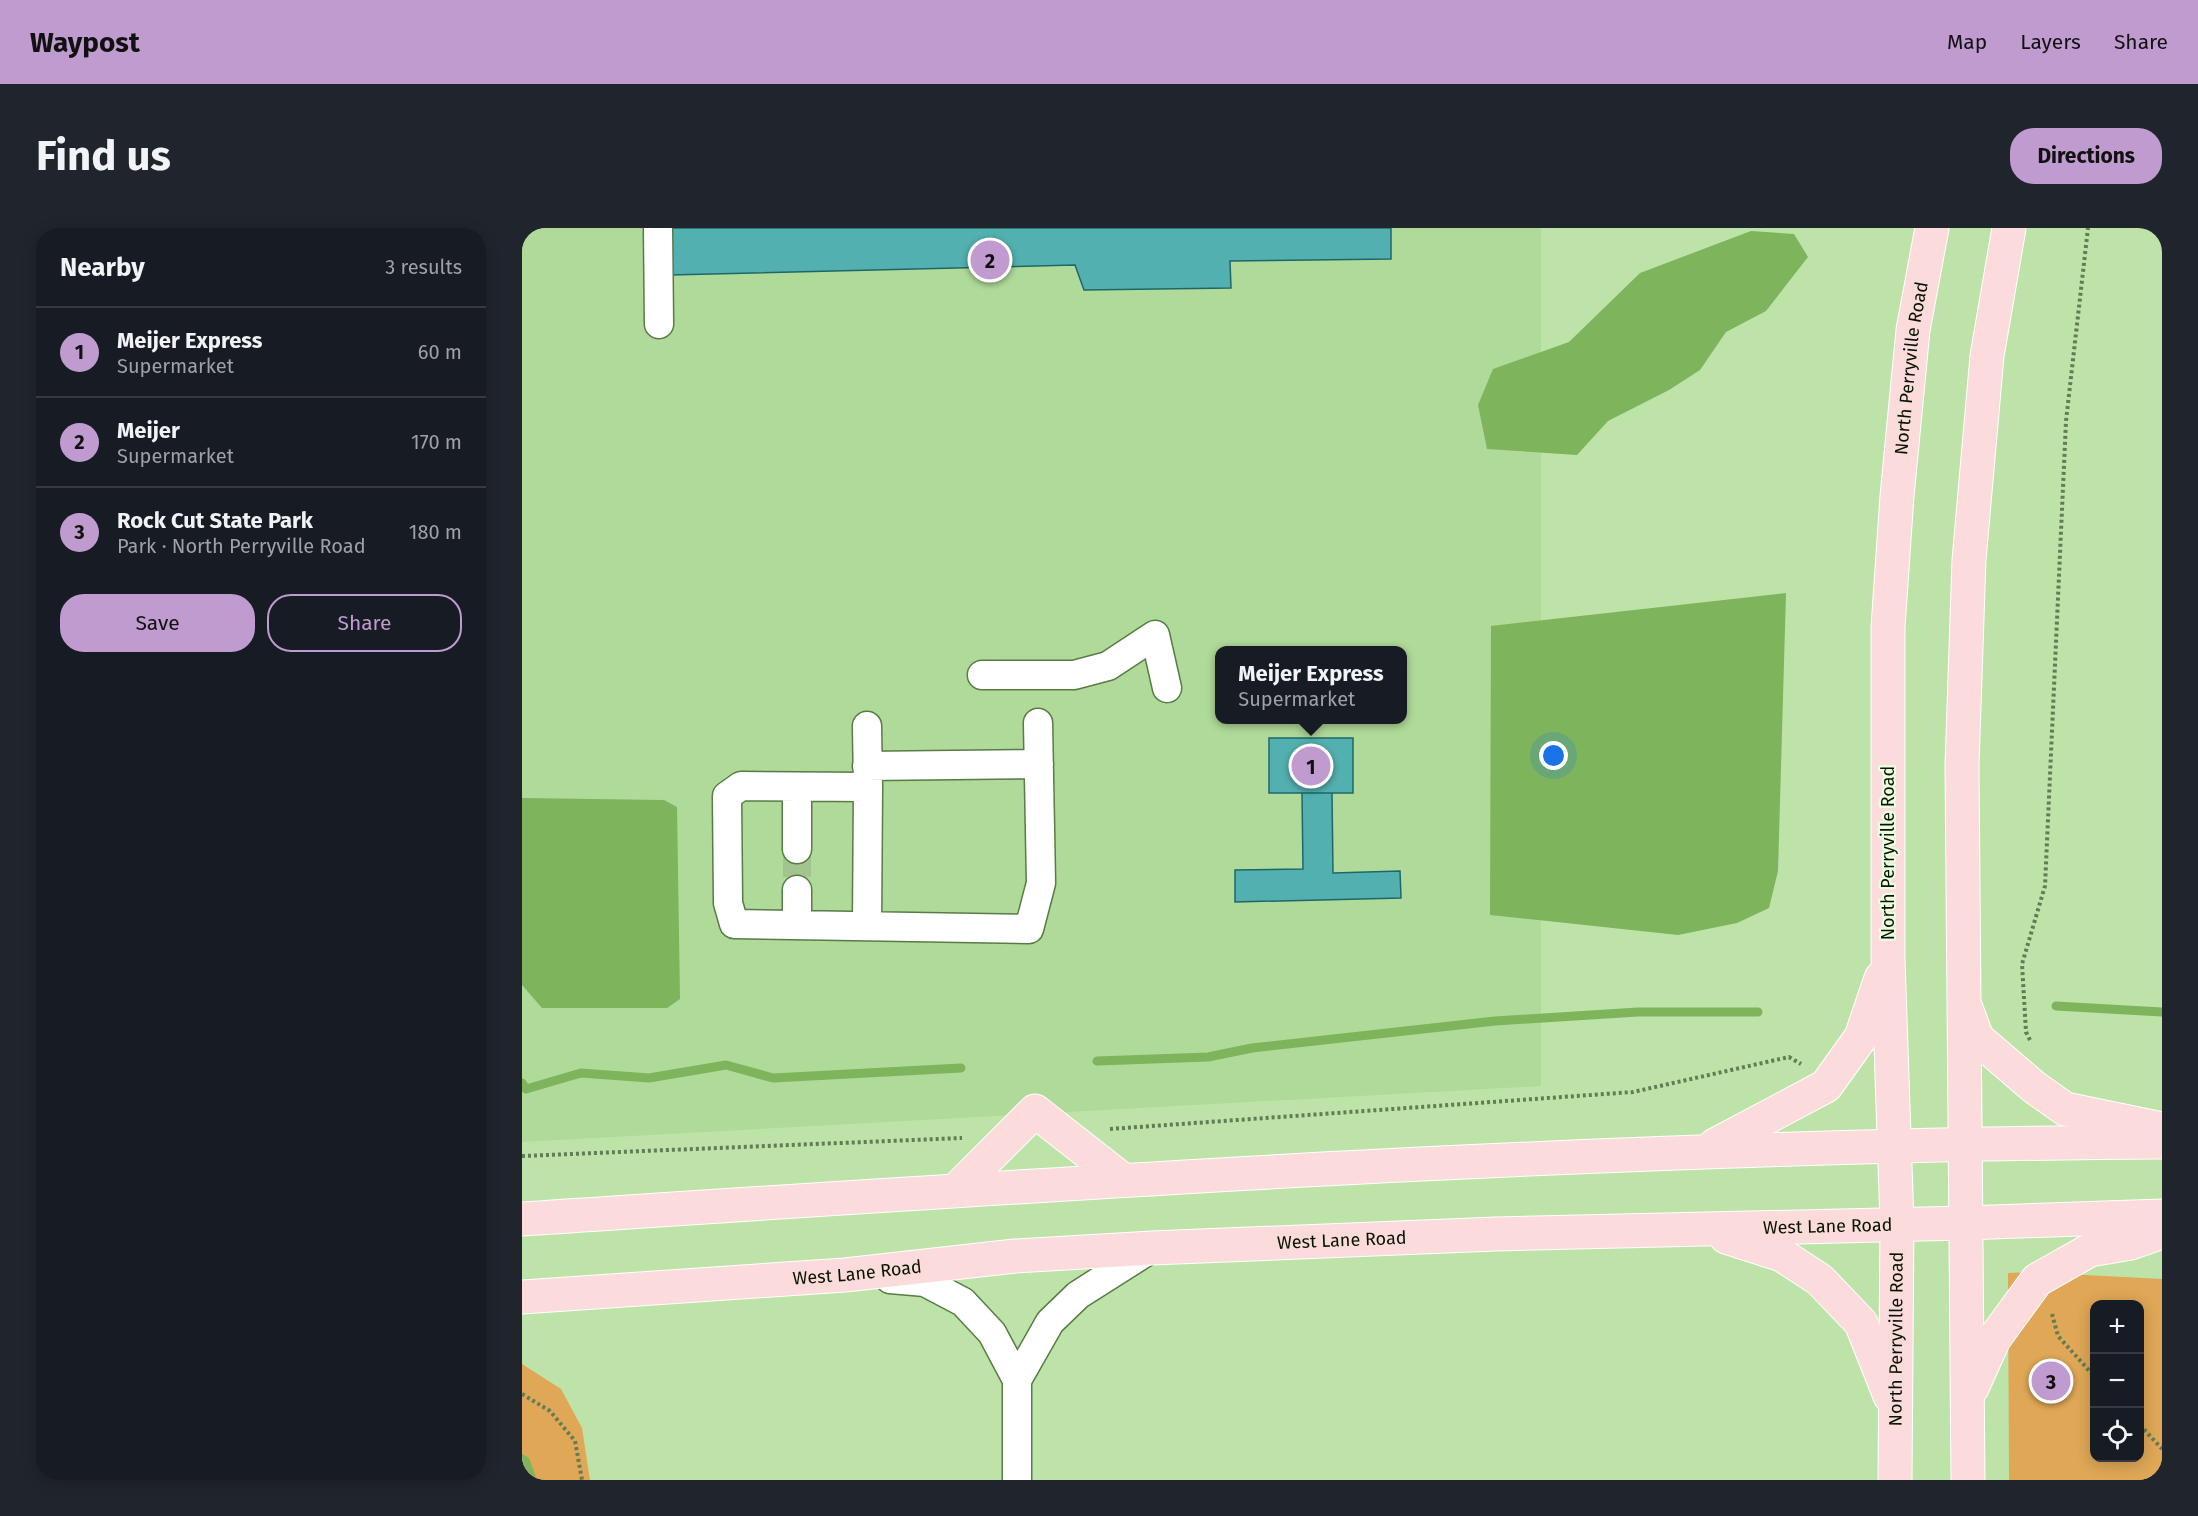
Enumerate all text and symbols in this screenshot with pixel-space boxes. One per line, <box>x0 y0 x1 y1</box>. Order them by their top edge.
text: Waypost <box>30 26 140 59</box>
text: Map <box>1947 29 1987 55</box>
text: Layers <box>2020 29 2081 55</box>
text: Share <box>2114 29 2168 55</box>
button: Directions <box>2010 128 2162 184</box>
text: Find us <box>36 131 171 181</box>
pin: 2 <box>970 237 1010 282</box>
text: Nearby <box>60 252 145 283</box>
text: 3 results <box>385 255 462 279</box>
street label: North Perryville Road <box>1890 280 1933 456</box>
text: Meijer Express <box>117 327 262 354</box>
text: 1 <box>75 340 84 364</box>
text: 60 m <box>418 340 462 364</box>
text: Supermarket <box>117 354 234 378</box>
text: Meijer <box>117 417 180 444</box>
text: 2 <box>74 430 85 454</box>
text: 170 m <box>411 430 462 454</box>
text: Supermarket <box>117 444 234 468</box>
text: Rock Cut State Park <box>117 507 313 534</box>
text: 3 <box>74 520 85 544</box>
text: 180 m <box>409 520 462 544</box>
text: Park · North Perryville Road <box>117 534 366 558</box>
button: Save <box>60 594 255 652</box>
button: Share <box>267 594 462 652</box>
popup <box>1215 646 1407 724</box>
text: Meijer Express <box>1238 660 1384 687</box>
text: Supermarket <box>1238 687 1355 711</box>
your location <box>1539 741 1568 770</box>
pin: 1 <box>1292 744 1330 788</box>
street label: North Perryville Road <box>1877 766 1899 940</box>
street label: West Lane Road <box>1763 1214 1893 1239</box>
street label: West Lane Road <box>1277 1227 1407 1254</box>
street label: North Perryville Road <box>1884 1252 1908 1426</box>
street label: West Lane Road <box>792 1256 923 1290</box>
map controls <box>2090 1300 2144 1462</box>
button: + <box>2090 1300 2144 1354</box>
button: − <box>2090 1354 2144 1408</box>
pin: 3 <box>2032 1358 2071 1404</box>
button: locate <box>2090 1408 2144 1462</box>

